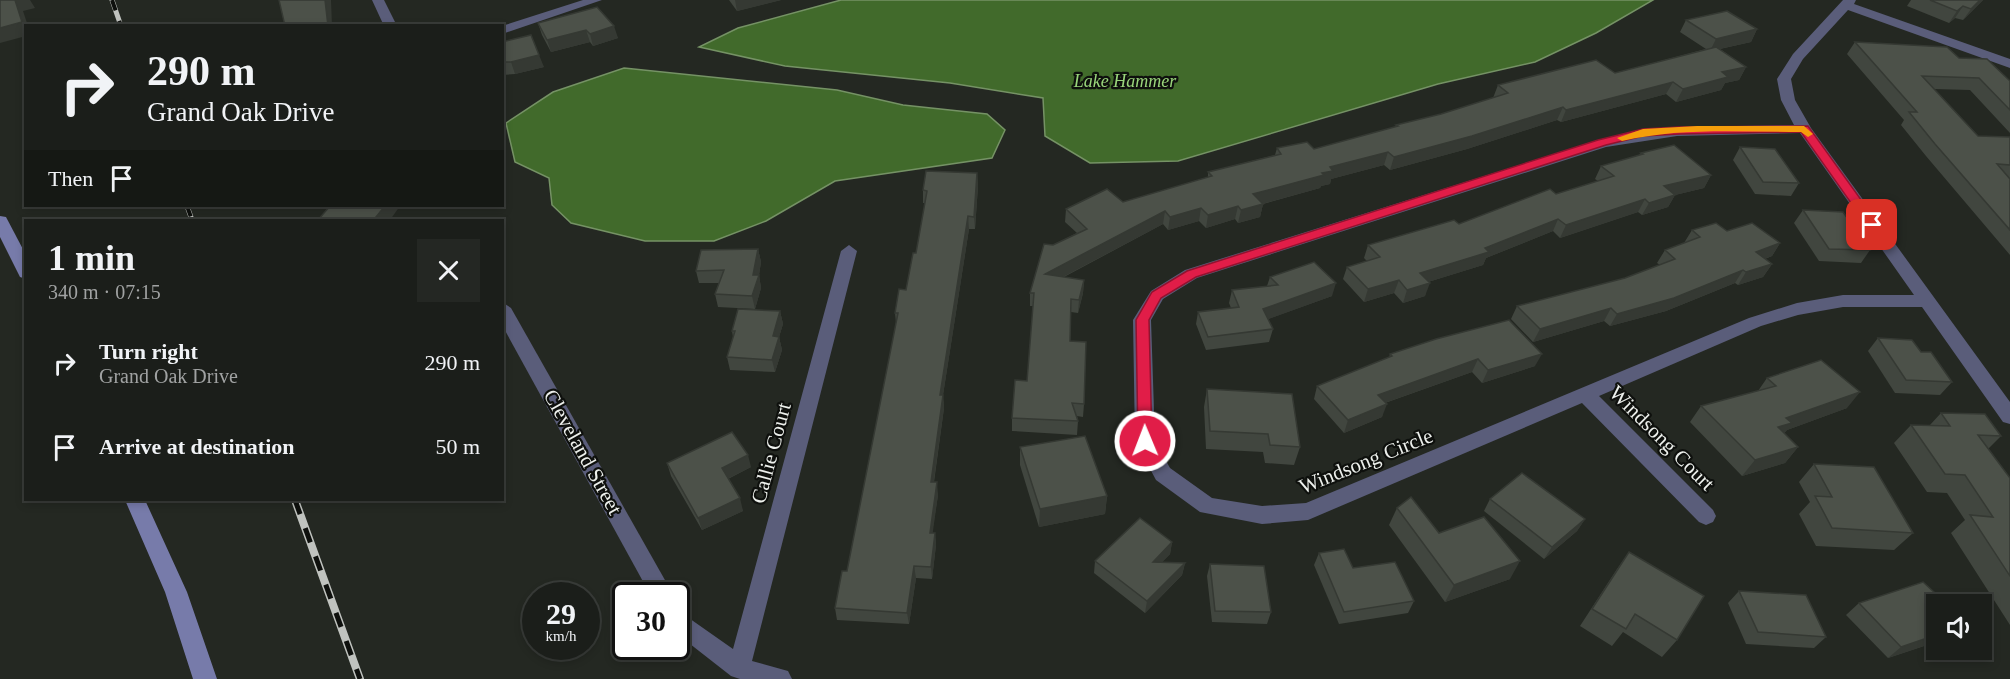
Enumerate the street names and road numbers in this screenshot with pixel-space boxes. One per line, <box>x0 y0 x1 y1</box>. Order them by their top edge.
street label: Windsong Court <box>1605 381 1720 496</box>
street label: Cleveland Street <box>539 385 627 519</box>
street label: Callie Court <box>746 400 796 506</box>
street label: Windsong Circle <box>1296 423 1436 499</box>

